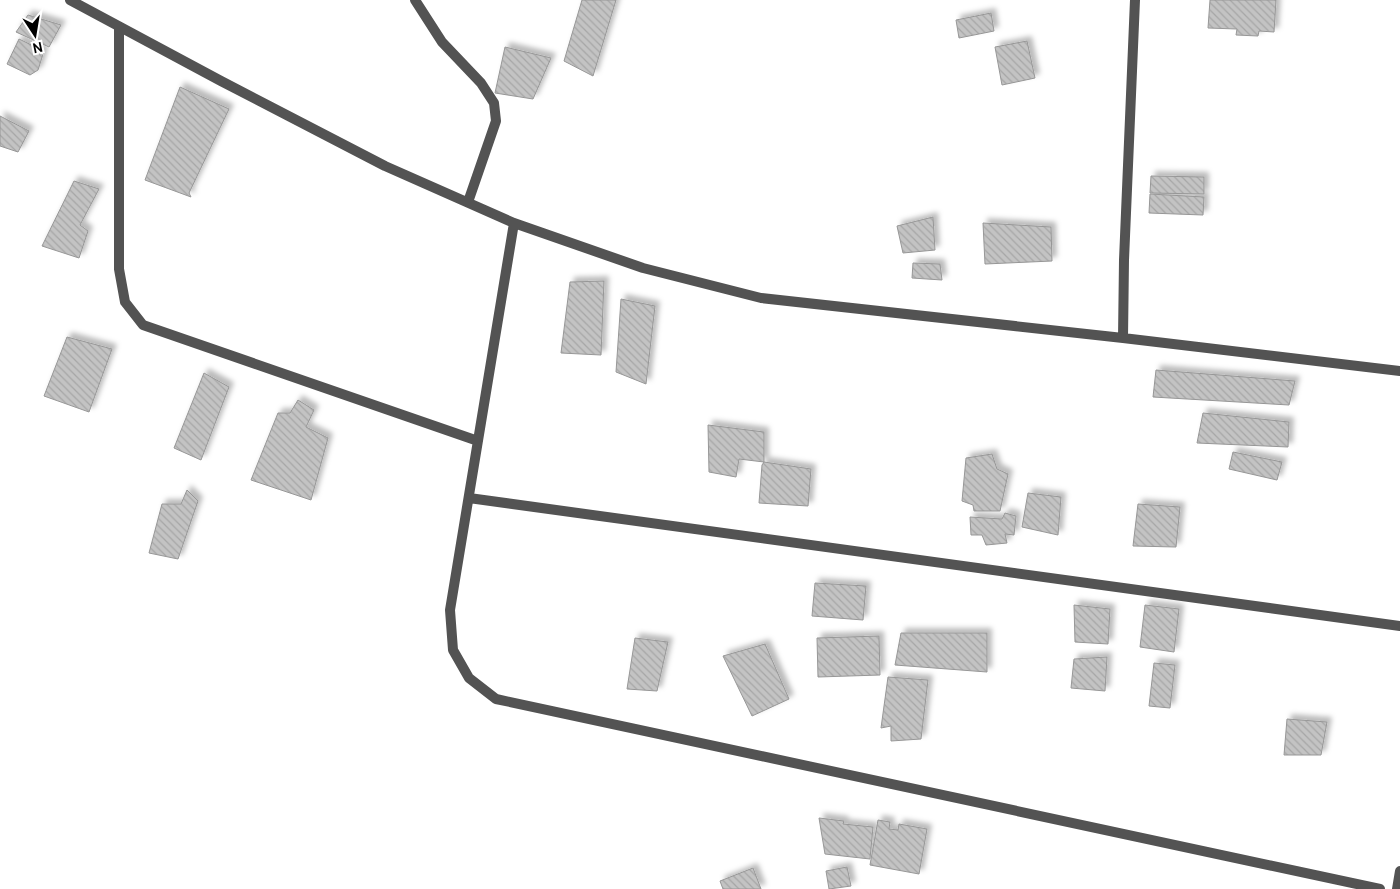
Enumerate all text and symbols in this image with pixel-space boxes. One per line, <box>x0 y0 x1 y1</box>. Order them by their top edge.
north arrow <box>10 10 60 60</box>
text: N <box>31 38 44 58</box>

